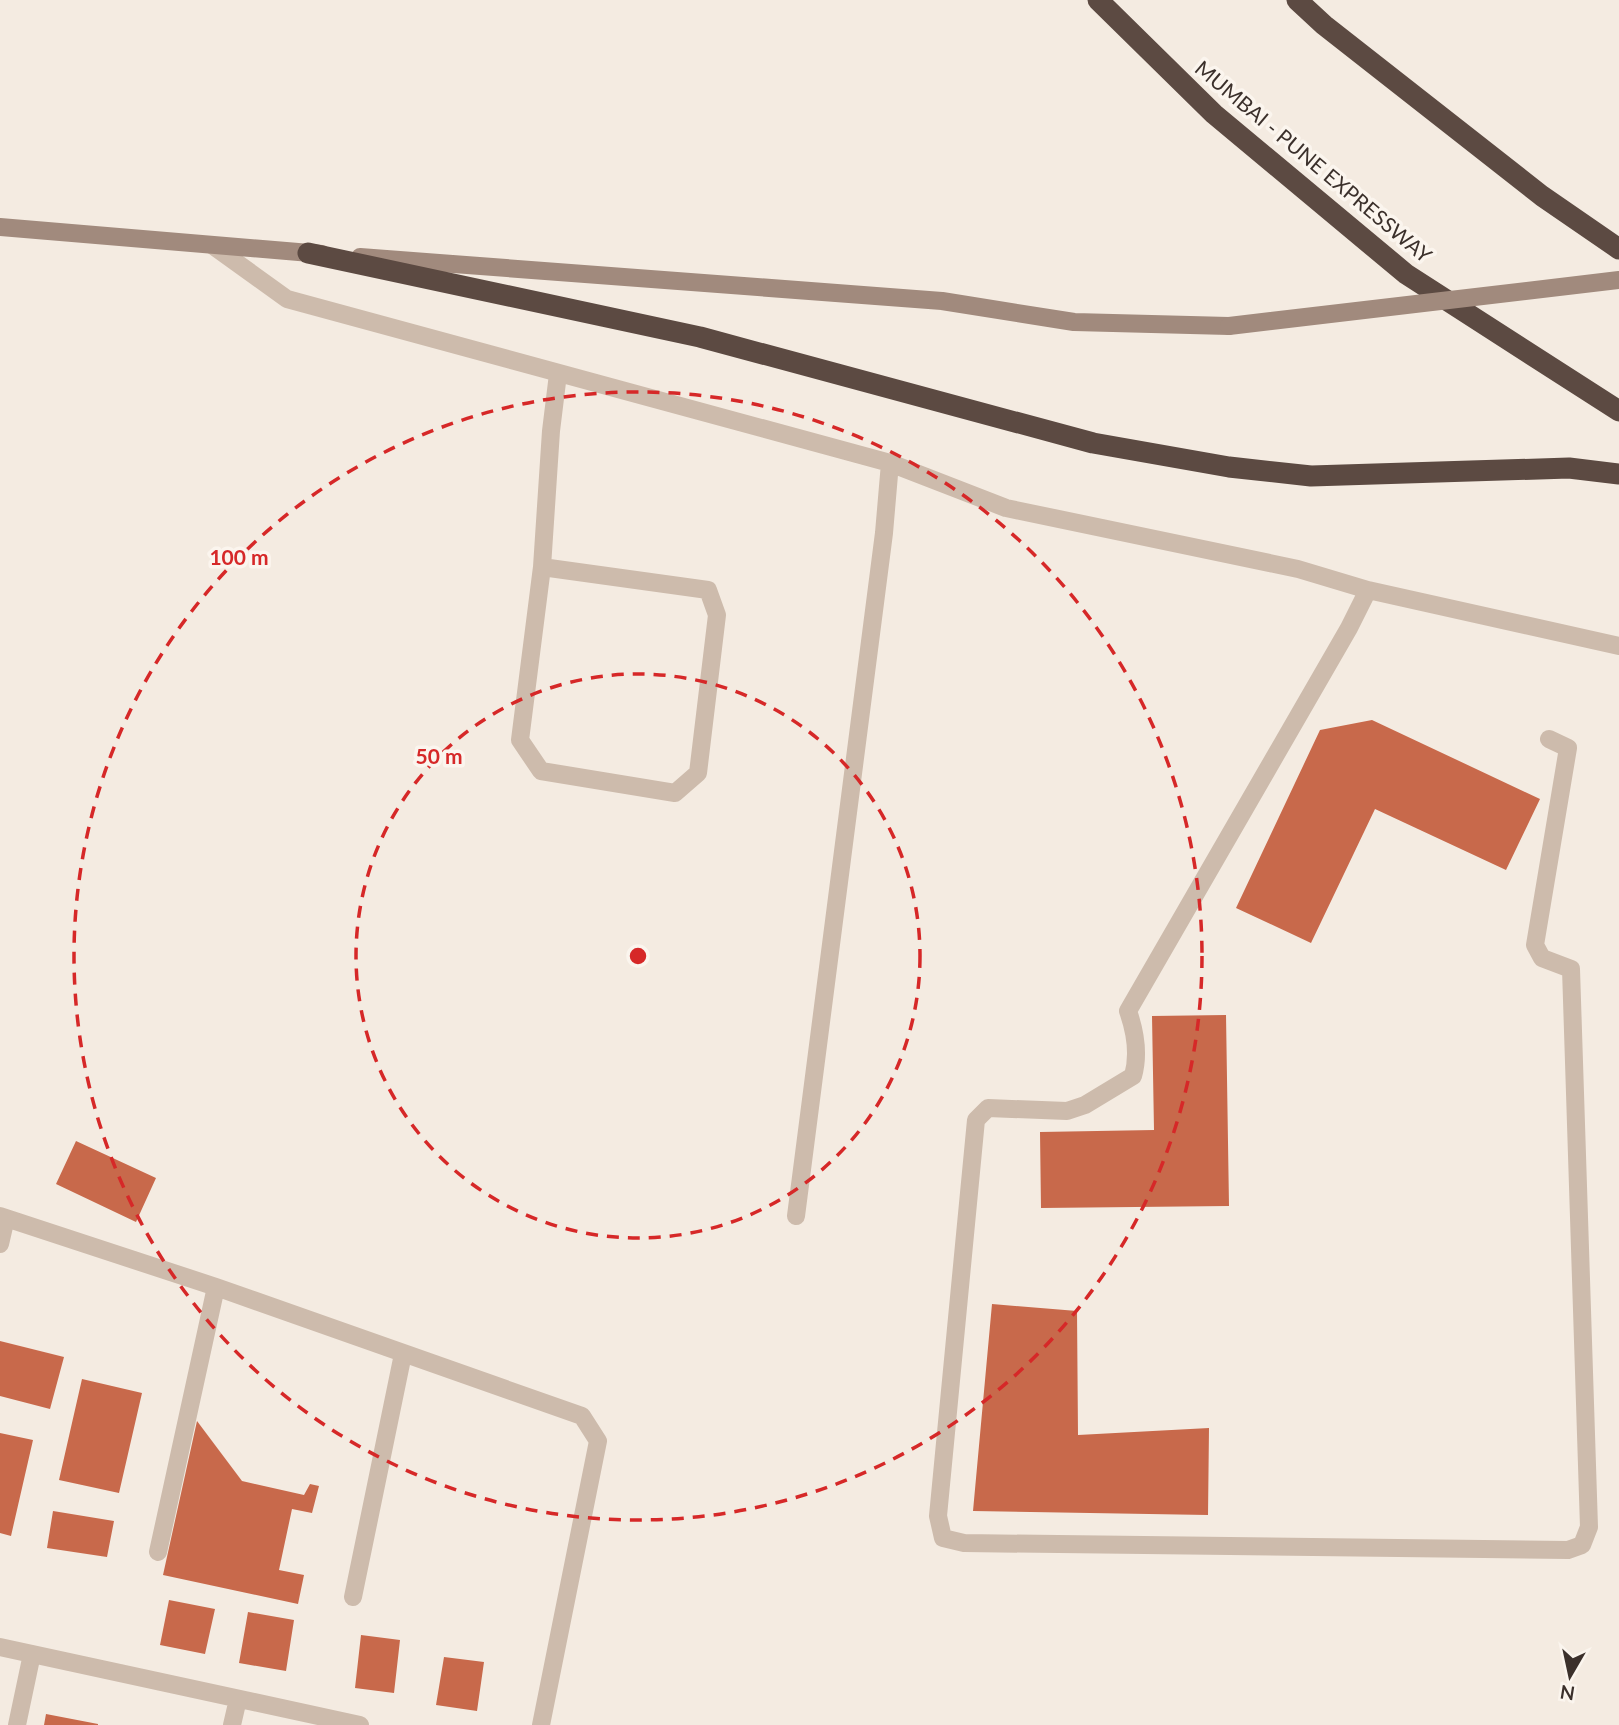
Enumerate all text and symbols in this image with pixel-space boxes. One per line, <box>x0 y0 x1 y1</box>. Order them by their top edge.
street label: MUMBAI - PUNE EXPRESSWAY <box>1191 55 1438 268</box>
text: 100 m <box>209 544 269 569</box>
text: 50 m <box>415 743 463 768</box>
centre of rings <box>626 944 650 968</box>
north arrow <box>1535 1641 1605 1711</box>
text: N <box>1558 1681 1576 1706</box>

